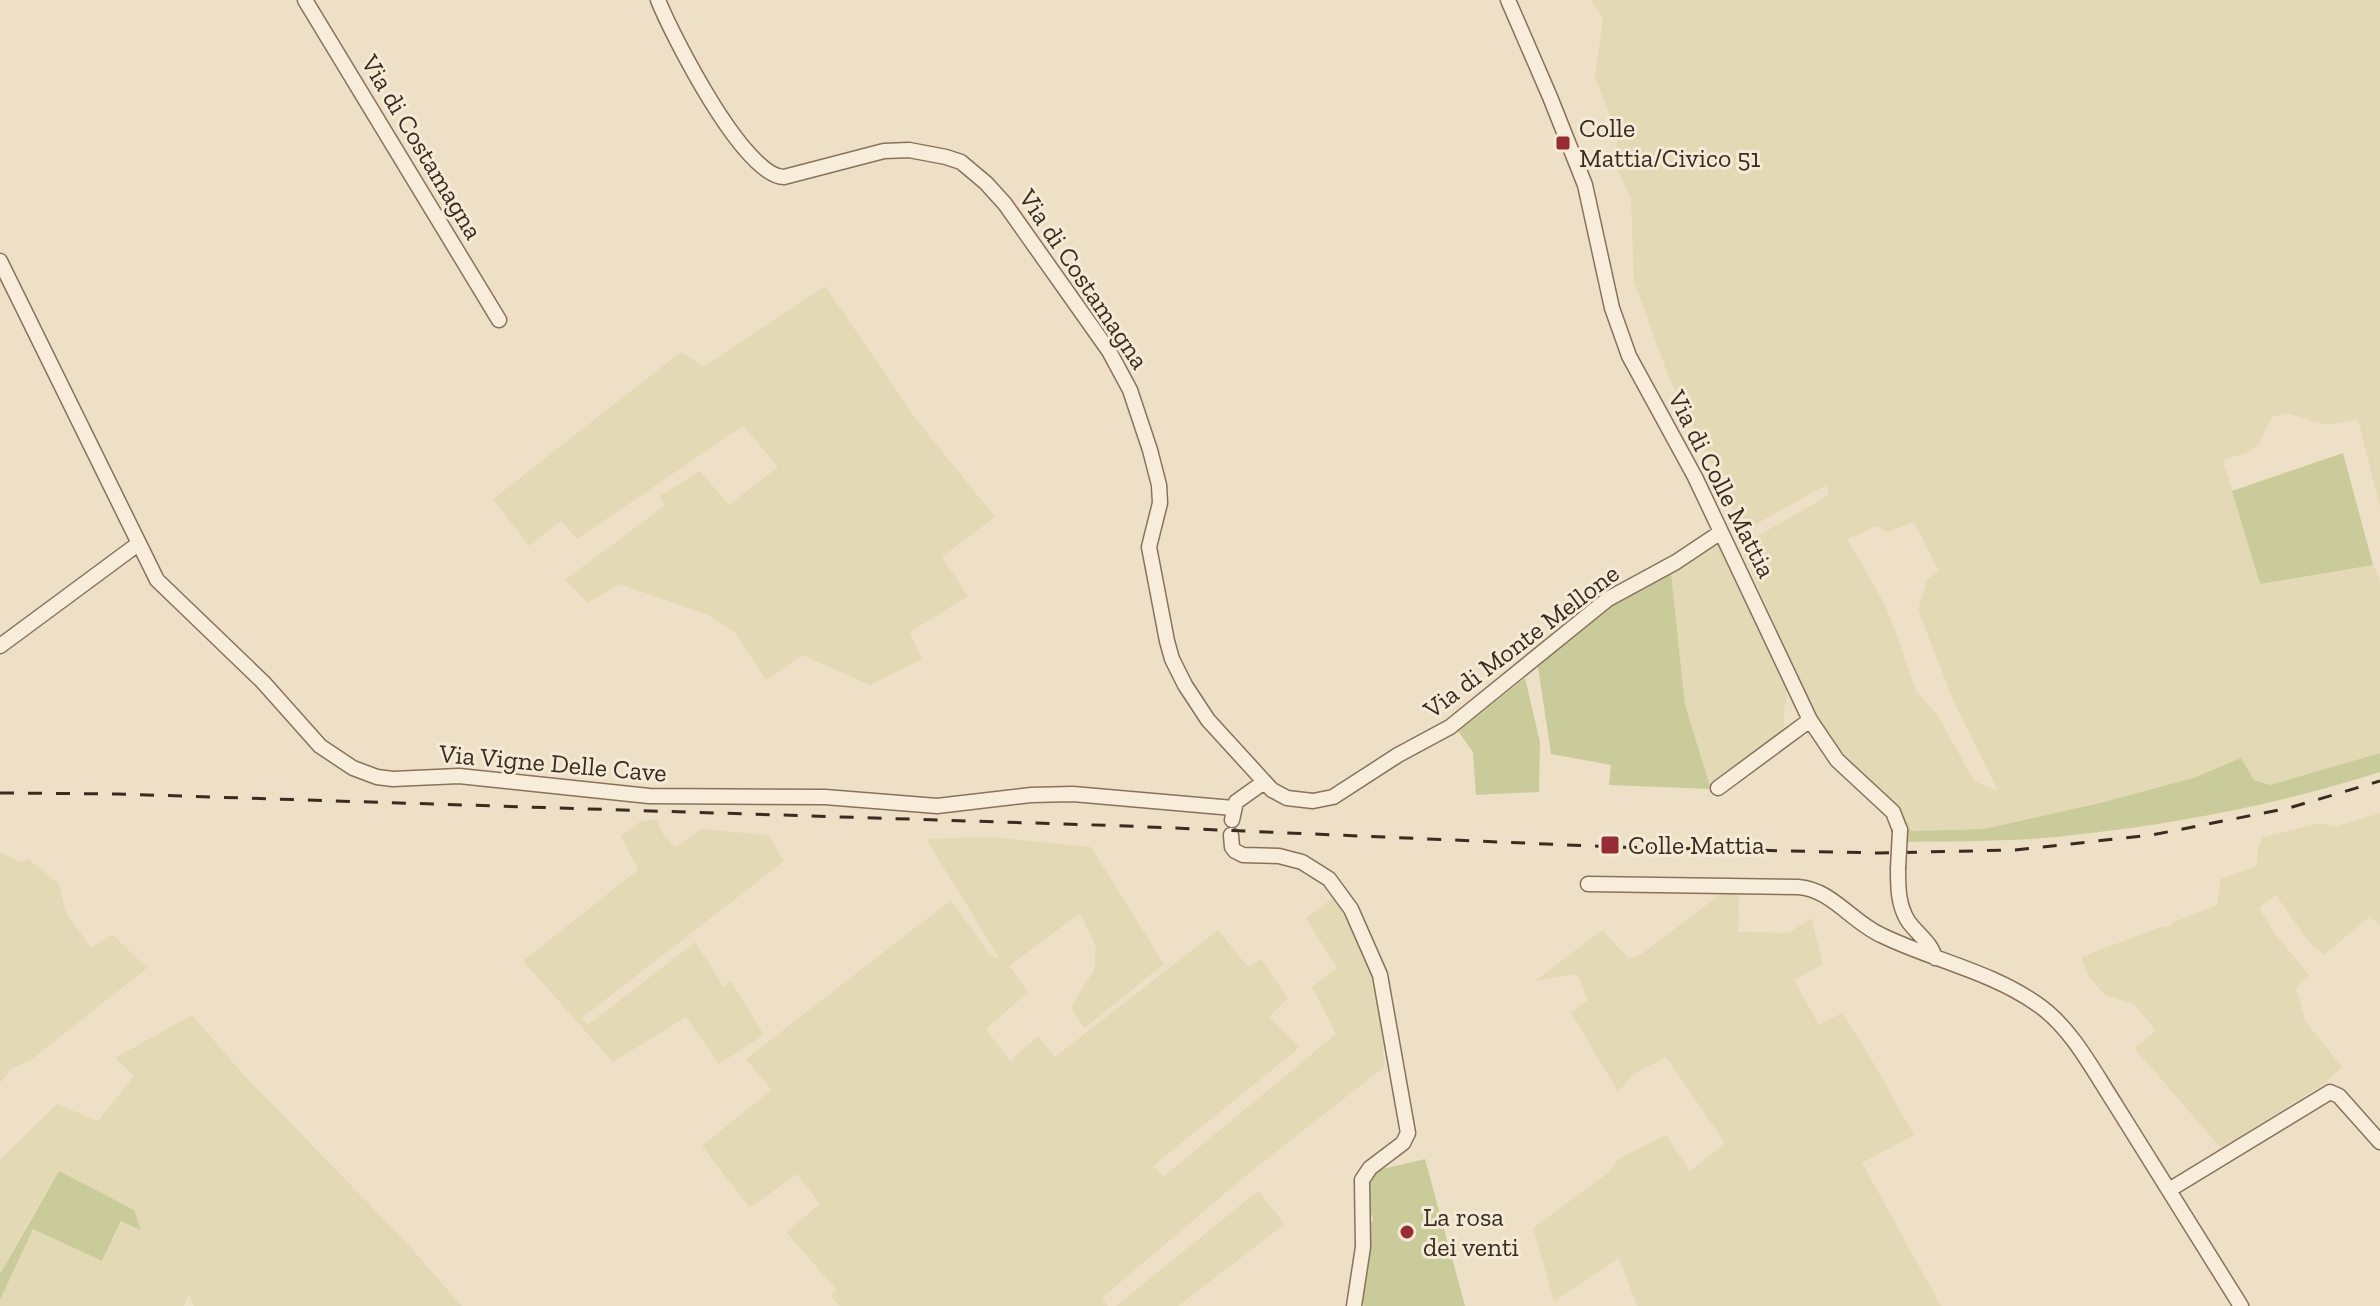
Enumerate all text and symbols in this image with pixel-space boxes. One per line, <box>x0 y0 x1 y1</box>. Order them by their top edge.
street label: Via di Costamagna <box>354 48 490 246</box>
place label: Colle Mattia/Civico 51 <box>1579 112 1761 174</box>
marker: Colle Mattia/Civico 51 <box>1554 134 1572 152</box>
street label: Via di Costamagna <box>1011 182 1156 375</box>
street label: Via di Colle Mattia <box>1661 384 1783 583</box>
street label: Via di Monte Mellone <box>1416 557 1625 726</box>
street label: Via Vigne Delle Cave <box>437 737 668 789</box>
place label: Colle Mattia <box>1628 829 1765 861</box>
marker: Colle Mattia <box>1599 834 1621 856</box>
place label: La rosa dei venti <box>1423 1201 1519 1263</box>
marker: La rosa dei venti <box>1398 1223 1416 1241</box>

